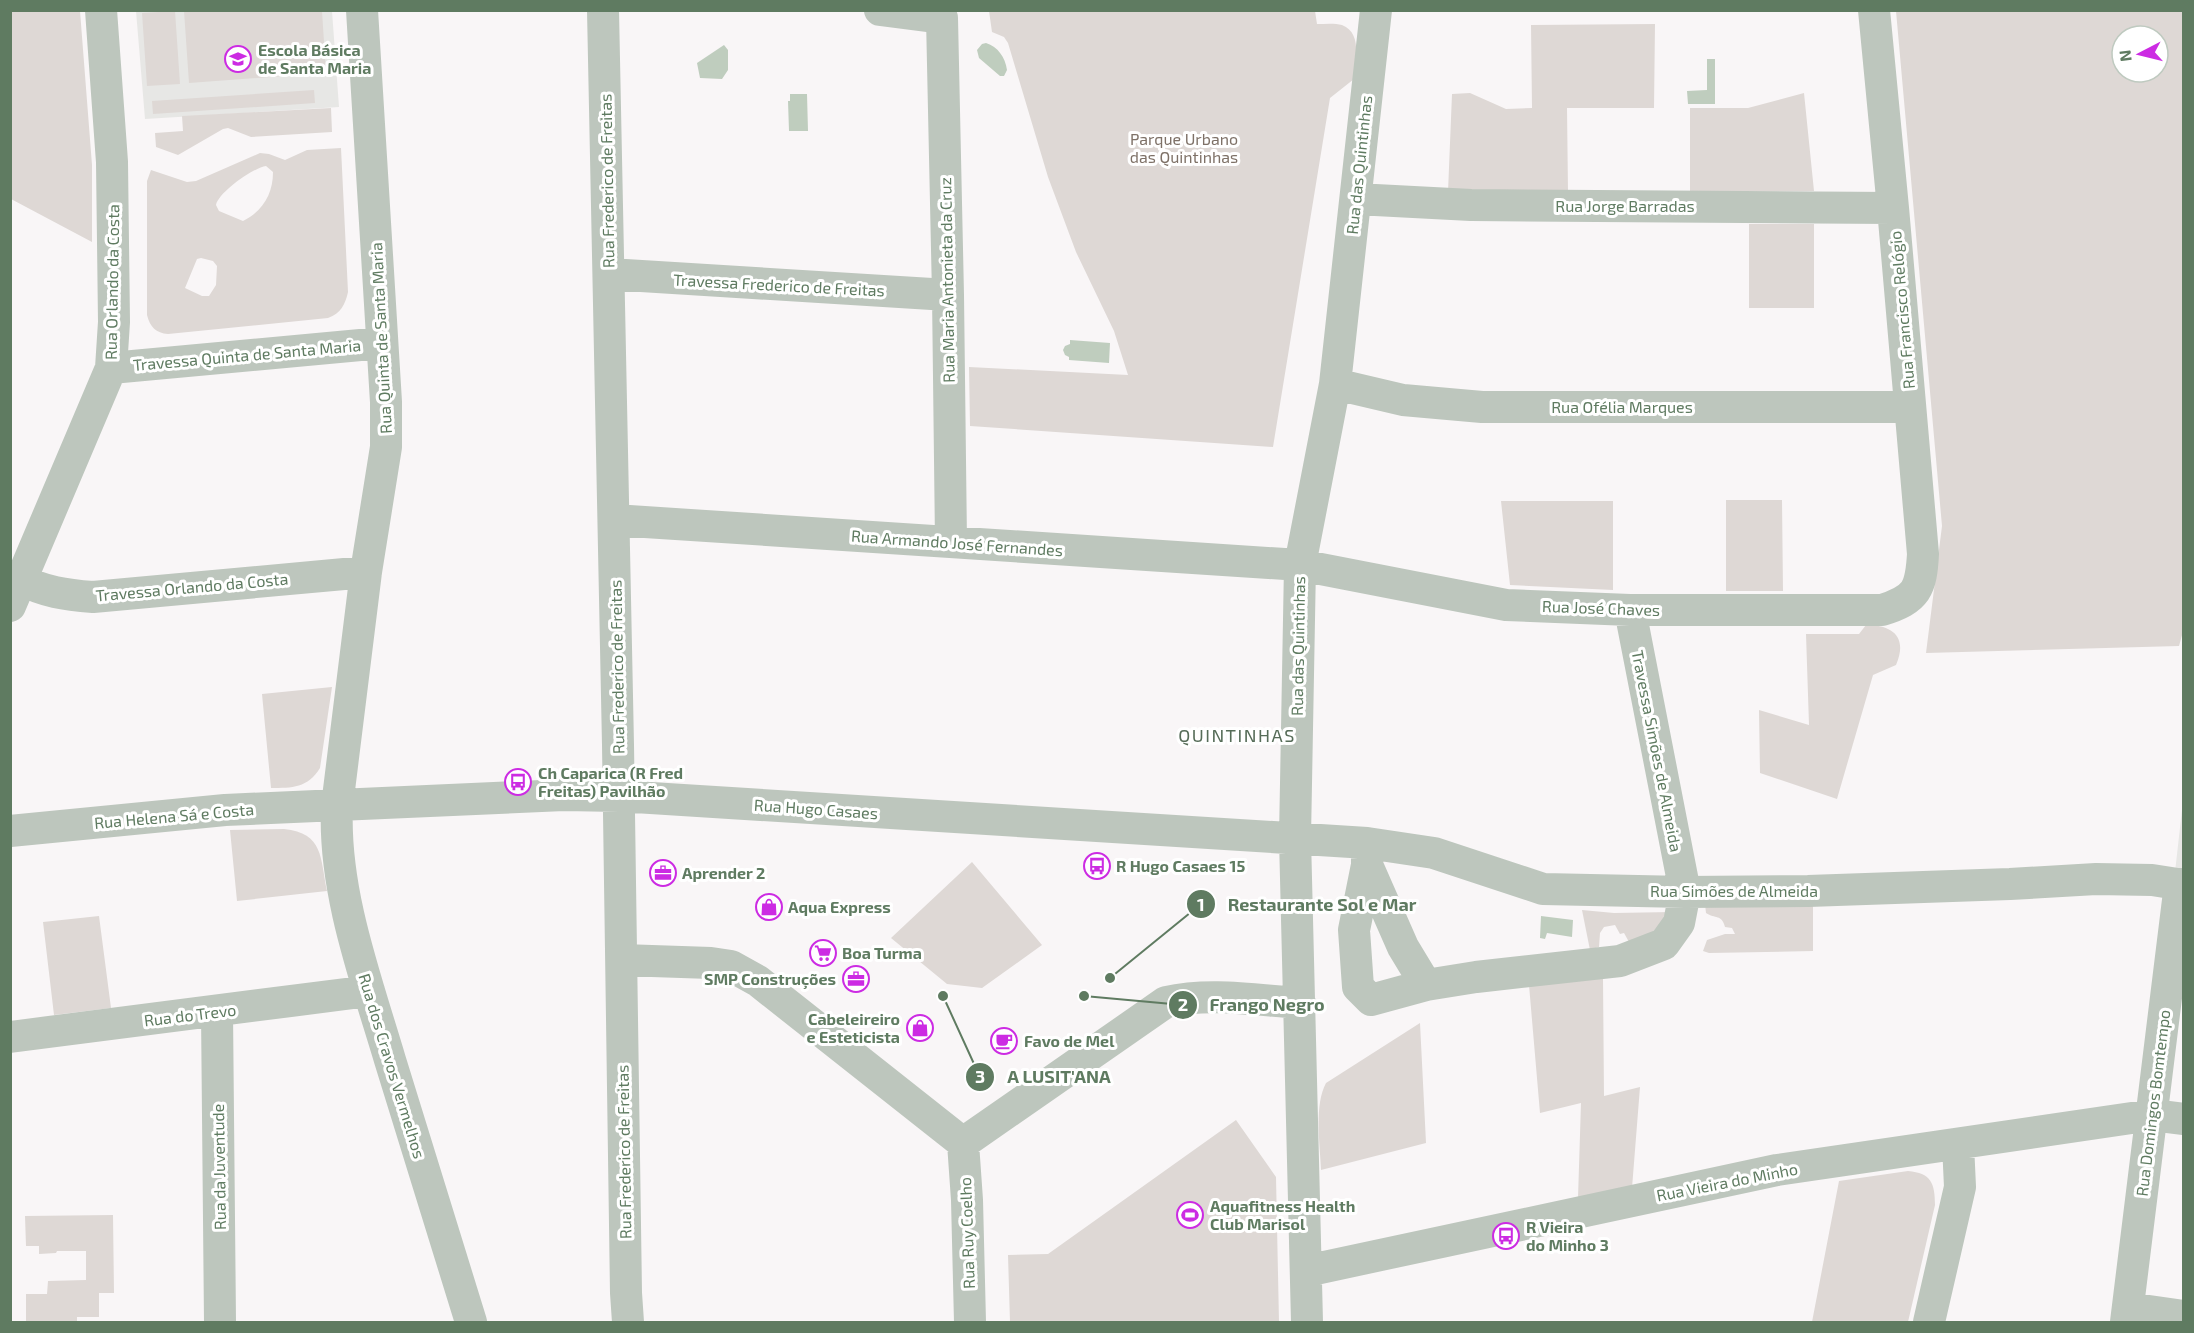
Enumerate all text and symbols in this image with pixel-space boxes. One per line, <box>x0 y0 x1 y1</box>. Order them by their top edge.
north arrow <box>2110 24 2170 84</box>
place label: Escola Básica de Santa Maria <box>258 40 371 77</box>
school or university icon: Escola Básica de Santa Maria <box>223 44 253 74</box>
text: N <box>2114 49 2135 63</box>
street label: Rua Frederico de Freitas <box>595 94 618 268</box>
street label: Rua das Quintinhas <box>1342 95 1376 235</box>
park label: Parque Urbano das Quintinhas <box>1130 129 1238 167</box>
street label: Rua Maria Antonieta da Cruz <box>935 177 958 383</box>
street label: Rua Jorge Barradas <box>1555 196 1695 215</box>
street label: Rua Orlando da Costa <box>101 204 122 360</box>
street label: Rua Francisco Relógio <box>1885 230 1918 390</box>
street label: Rua Quinta de Santa Maria <box>366 242 396 434</box>
street label: Travessa Frederico de Freitas <box>673 269 885 300</box>
street label: Travessa Quinta de Santa Maria <box>132 335 362 375</box>
street label: Rua Ofélia Marques <box>1551 397 1693 416</box>
street label: Rua Armando José Fernandes <box>850 526 1064 559</box>
street label: Travessa Orlando da Costa <box>95 569 289 604</box>
street label: Rua das Quintinhas <box>1287 576 1309 716</box>
street label: Rua Frederico de Freitas <box>605 580 628 754</box>
street label: Rua José Chaves <box>1542 596 1660 619</box>
street label: Travessa Simões de Almeida <box>1629 648 1686 853</box>
district label: QUINTINHAS <box>1178 724 1296 746</box>
place label: Ch Caparica (R Fred Freitas) Pavilhão <box>538 763 683 800</box>
bus stop icon: Ch Caparica (R Fred Freitas) Pavilhão <box>503 767 533 797</box>
street label: Rua Hugo Casaes <box>753 795 879 822</box>
street label: Rua Helena Sá e Costa <box>93 799 255 832</box>
bus stop icon: R Hugo Casaes 15 <box>1082 851 1112 881</box>
place label: R Hugo Casaes 15 <box>1116 856 1245 875</box>
office icon: Aprender 2 <box>648 858 678 888</box>
place label: Aprender 2 <box>682 863 765 882</box>
street label: Rua Simões de Almeida <box>1650 881 1818 900</box>
callout: Restaurante Sol e Mar <box>1186 886 1429 922</box>
shop icon: Aqua Express <box>754 892 784 922</box>
text: 1 <box>1197 893 1205 915</box>
text: Restaurante Sol e Mar <box>1228 893 1417 915</box>
place label: Aqua Express <box>788 897 891 916</box>
supermarket icon: Boa Turma <box>808 938 838 968</box>
place label: Boa Turma <box>842 943 922 962</box>
office icon: SMP Construções <box>841 964 871 994</box>
place label: SMP Construções <box>704 969 836 990</box>
street label: Rua dos Cravos Vermelhos <box>355 971 430 1161</box>
callout: Frango Negro <box>1168 987 1337 1023</box>
text: 2 <box>1178 993 1188 1015</box>
text: Frango Negro <box>1209 993 1325 1015</box>
street label: Rua do Trevo <box>143 999 237 1030</box>
street label: Rua Domingos Bomtempo <box>2132 1008 2173 1197</box>
place label: Cabeleireiro e Esteticista <box>806 1009 900 1046</box>
shop icon: Cabeleireiro e Esteticista <box>905 1013 935 1043</box>
cafe icon: Favo de Mel <box>989 1026 1019 1056</box>
place label: Favo de Mel <box>1024 1031 1115 1050</box>
callout: A LUSIT'ANA <box>965 1059 1123 1095</box>
street label: Rua Frederico de Freitas <box>612 1065 635 1239</box>
text: 3 <box>975 1065 985 1087</box>
text: A LUSIT'ANA <box>1007 1065 1111 1087</box>
street label: Rua da Juventude <box>208 1104 229 1230</box>
street label: Rua Vieira do Minho <box>1655 1158 1799 1205</box>
street label: Rua Ruy Coelho <box>955 1177 978 1289</box>
place label: Aquafitness Health Club Marisol <box>1210 1196 1355 1233</box>
sports icon: Aquafitness Health Club Marisol <box>1175 1200 1205 1230</box>
place label: R Vieira do Minho 3 <box>1526 1217 1609 1254</box>
bus stop icon: R Vieira do Minho 3 <box>1491 1221 1521 1251</box>

